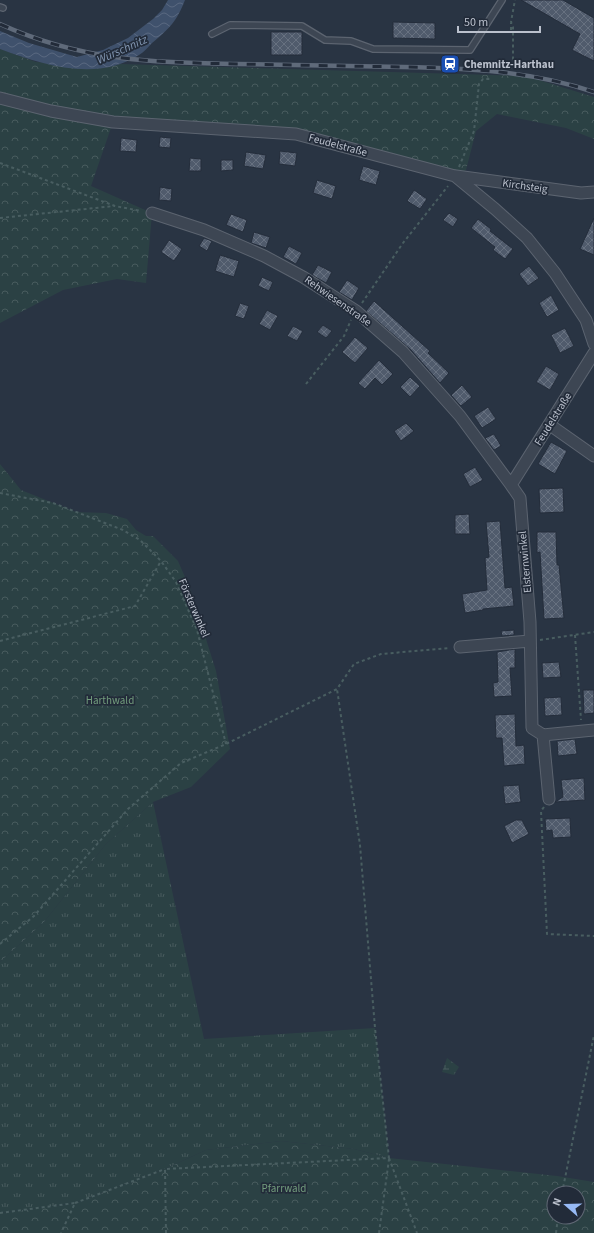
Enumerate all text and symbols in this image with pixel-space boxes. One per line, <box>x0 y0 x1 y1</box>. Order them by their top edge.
scale bar <box>458 8 540 34</box>
text: 50 m <box>464 14 488 31</box>
water label: Würschnitz <box>94 31 151 69</box>
station icon: Chemnitz-Harthau <box>439 53 461 75</box>
place label: Chemnitz-Harthau <box>464 57 554 72</box>
street label: Feudelstraße <box>307 130 369 160</box>
street label: Kirchsteig <box>501 175 549 197</box>
street label: Rehwiesenstraße <box>301 272 375 330</box>
street label: Feudelstraße <box>531 389 576 448</box>
street label: Elsternwinkel <box>515 530 535 594</box>
street label: Försterwinkel <box>175 576 213 640</box>
park label: Harthwald <box>86 693 134 708</box>
park label: Pfarrwald <box>262 1181 306 1196</box>
north arrow <box>546 1185 586 1225</box>
text: N <box>549 1196 565 1208</box>

